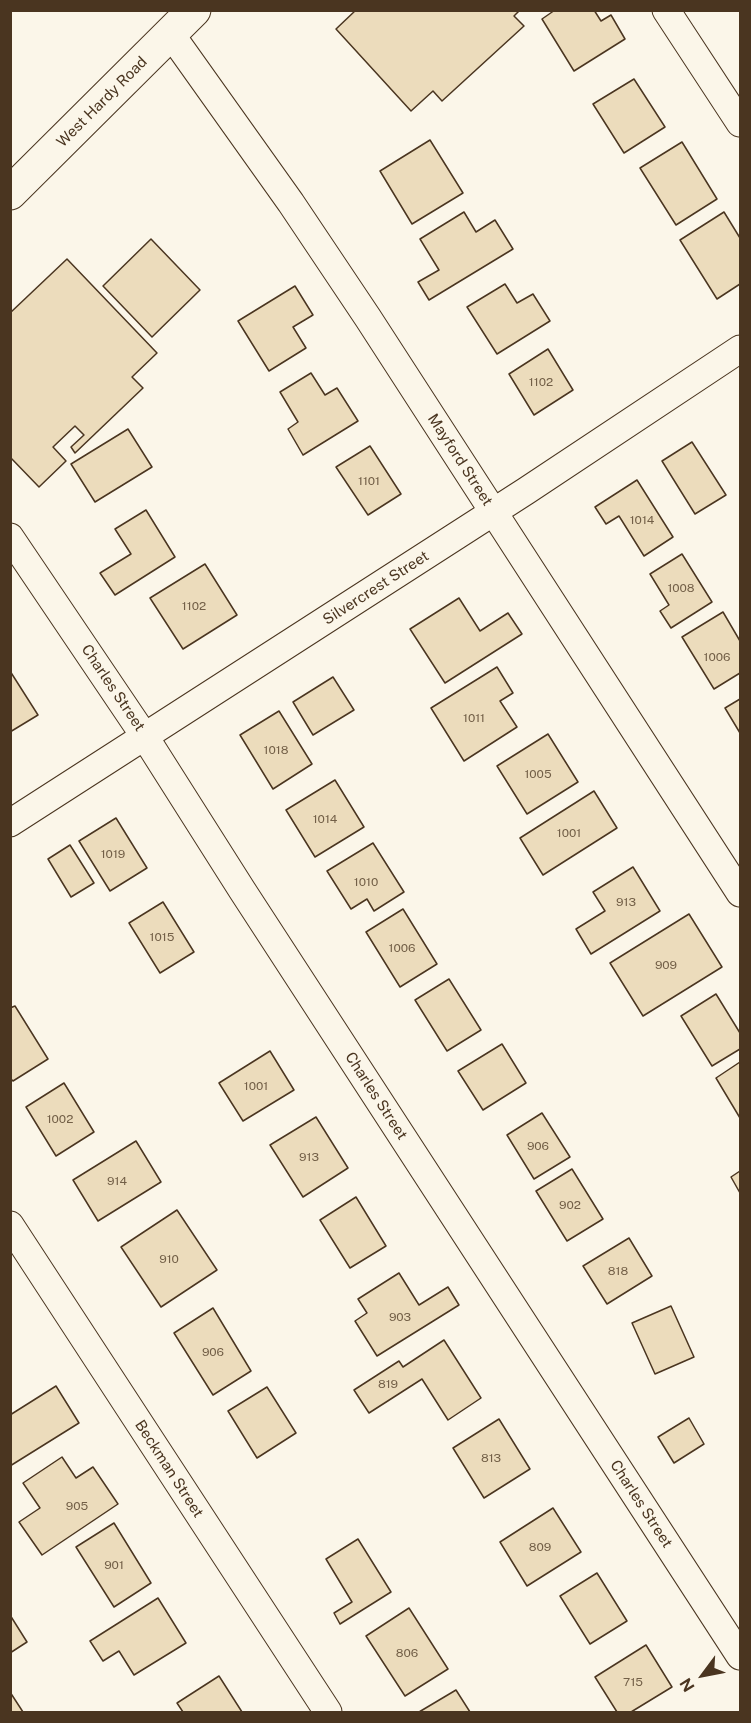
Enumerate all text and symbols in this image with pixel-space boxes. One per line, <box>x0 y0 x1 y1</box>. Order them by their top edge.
street label: West Hardy Road <box>53 53 151 151</box>
house number: 1102 <box>529 375 553 389</box>
street label: Mayford Street <box>424 411 496 509</box>
house number: 1101 <box>358 474 380 488</box>
house number: 1014 <box>630 513 654 527</box>
street label: Silvercrest Street <box>320 547 432 629</box>
house number: 1008 <box>667 581 695 595</box>
house number: 1102 <box>182 599 206 613</box>
street label: Charles Street <box>77 641 149 735</box>
house number: 1006 <box>704 650 730 664</box>
house number: 1011 <box>463 711 485 725</box>
house number: 1018 <box>264 743 288 757</box>
house number: 1005 <box>524 767 552 781</box>
house number: 1014 <box>313 812 337 826</box>
house number: 1001 <box>557 826 581 840</box>
house number: 1019 <box>101 847 125 861</box>
house number: 1010 <box>354 875 378 889</box>
house number: 913 <box>616 895 636 909</box>
house number: 1015 <box>150 930 174 944</box>
house number: 1006 <box>389 941 415 955</box>
house number: 909 <box>655 958 677 972</box>
street label: Charles Street <box>341 1049 411 1143</box>
house number: 1001 <box>244 1079 268 1093</box>
house number: 1002 <box>47 1112 73 1126</box>
house number: 906 <box>527 1139 549 1153</box>
house number: 913 <box>299 1150 319 1164</box>
house number: 914 <box>107 1174 127 1188</box>
house number: 902 <box>559 1198 581 1212</box>
house number: 910 <box>159 1252 179 1266</box>
house number: 818 <box>608 1264 628 1278</box>
house number: 903 <box>389 1310 411 1324</box>
house number: 906 <box>202 1345 224 1359</box>
house number: 819 <box>378 1377 398 1391</box>
street label: Beckman Street <box>131 1417 207 1521</box>
house number: 813 <box>481 1451 501 1465</box>
street label: Charles Street <box>606 1457 676 1551</box>
house number: 905 <box>66 1499 88 1513</box>
house number: 809 <box>529 1540 551 1554</box>
house number: 901 <box>104 1558 124 1572</box>
north arrow <box>673 1645 733 1705</box>
house number: 806 <box>396 1646 418 1660</box>
text: N <box>676 1674 699 1695</box>
house number: 715 <box>623 1675 643 1689</box>

